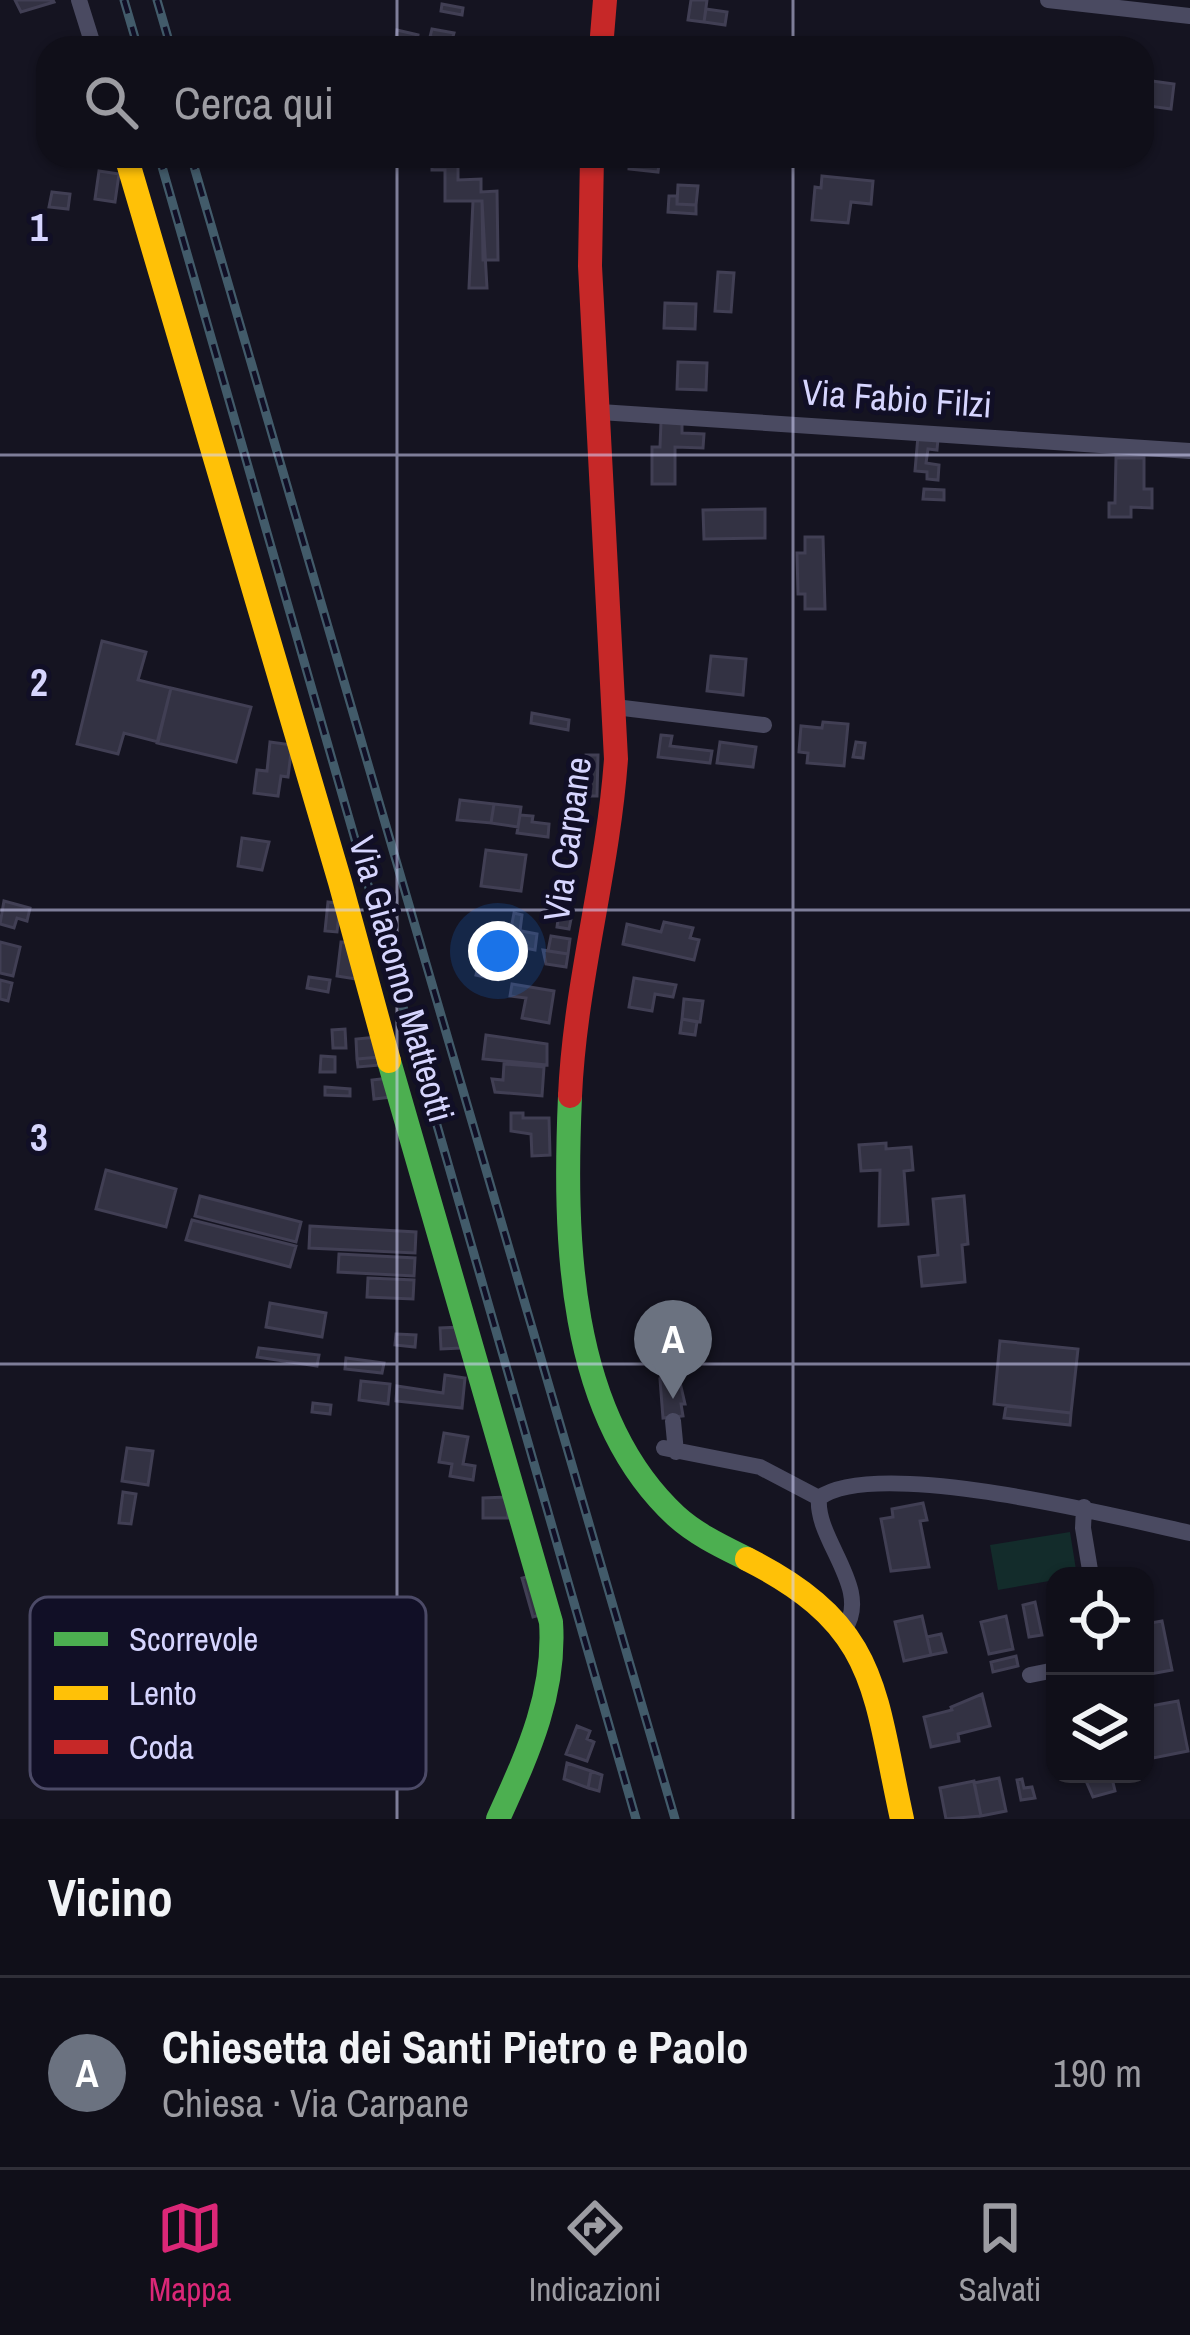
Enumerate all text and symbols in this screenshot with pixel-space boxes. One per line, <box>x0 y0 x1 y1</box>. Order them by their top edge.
search box <box>36 36 1154 168</box>
icon: search <box>78 69 144 135</box>
text: Cerca qui <box>174 72 334 133</box>
text: 1 <box>30 201 48 253</box>
street label: Via Fabio Filzi <box>801 367 993 429</box>
text: 2 <box>30 656 48 708</box>
street label: Via Carpane <box>532 754 602 924</box>
street label: Via Giacomo Matteotti <box>338 831 466 1127</box>
your location <box>468 921 528 981</box>
text: 3 <box>30 1111 48 1163</box>
pin: A <box>634 1300 712 1399</box>
map controls <box>1046 1567 1154 1783</box>
button: locate <box>1046 1567 1154 1675</box>
legend <box>30 1597 426 1789</box>
text: Scorrevole <box>129 1617 258 1661</box>
text: Lento <box>129 1671 197 1715</box>
button: layers <box>1046 1675 1154 1783</box>
text: Coda <box>129 1725 194 1769</box>
text: Vicino <box>48 1863 173 1932</box>
text: Chiesetta dei Santi Pietro e Paolo <box>162 2016 749 2077</box>
text: A <box>75 2047 99 2099</box>
text: 190 m <box>1053 2047 1142 2099</box>
text: Chiesa · Via Carpane <box>162 2077 469 2129</box>
tab: Mappa <box>149 2195 231 2311</box>
tab: Indicazioni <box>529 2195 661 2311</box>
tab: Salvati <box>959 2195 1041 2311</box>

